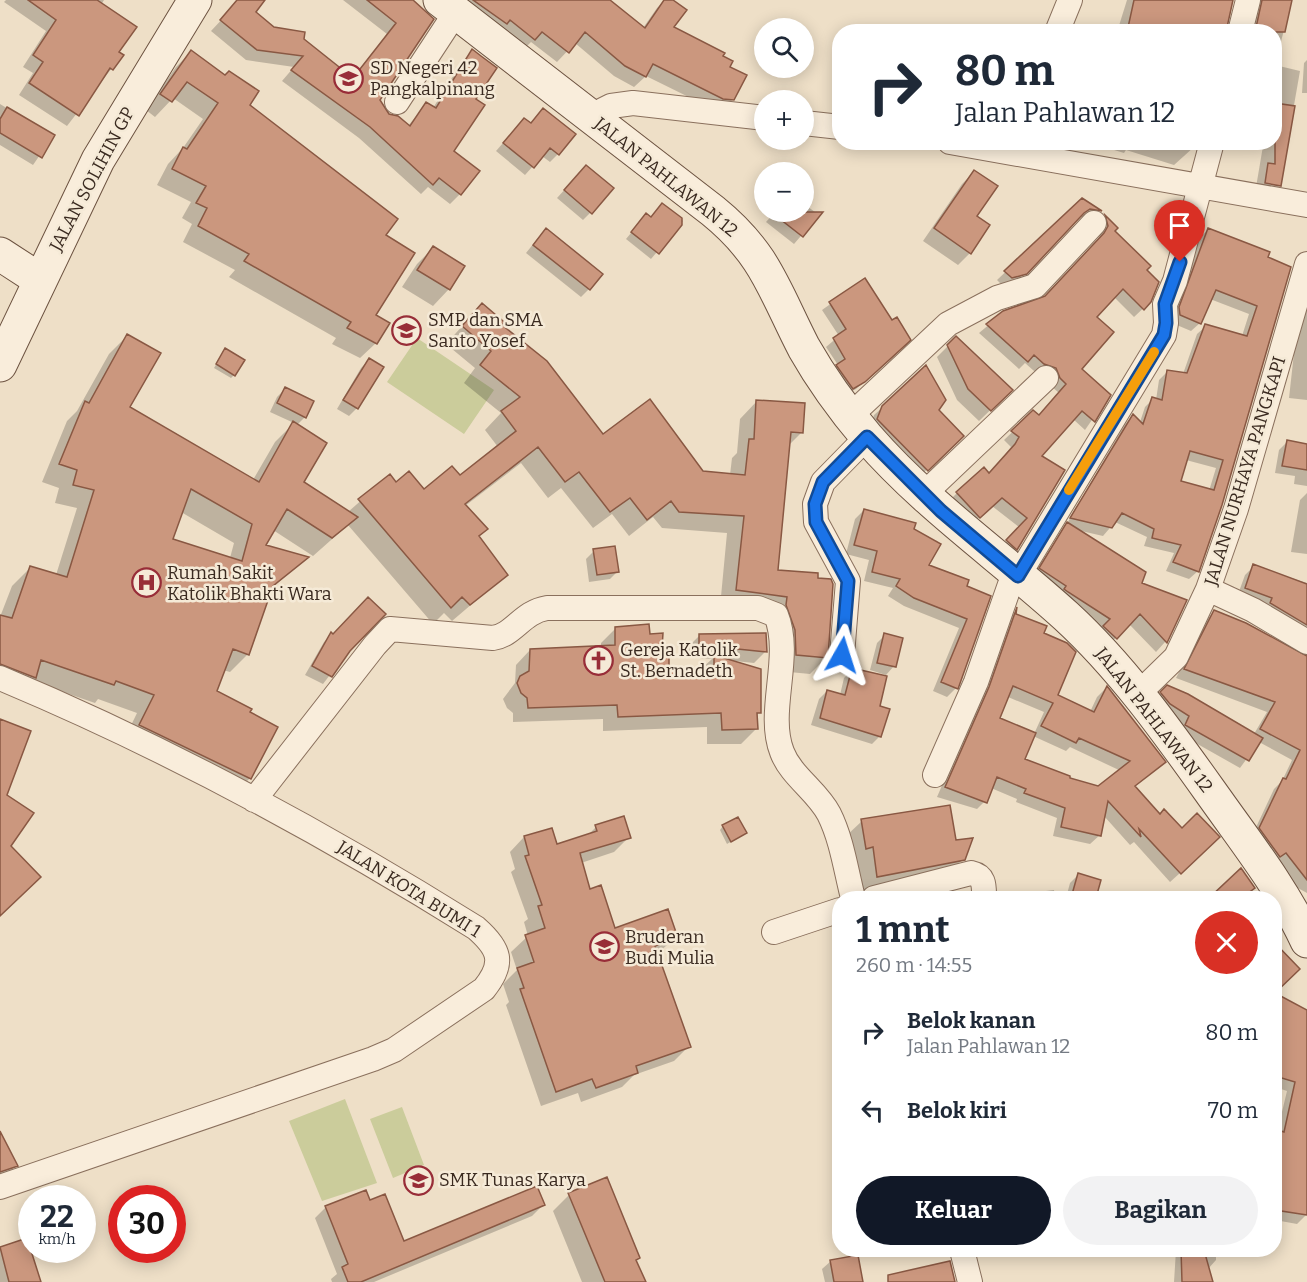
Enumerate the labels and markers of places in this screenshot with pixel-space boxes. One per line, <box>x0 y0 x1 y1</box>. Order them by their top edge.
place label: SD Negeri 42 Pangkalpinang <box>370 57 495 100</box>
school or university icon: SD Negeri 42 Pangkalpinang <box>333 62 365 94</box>
pin <box>1154 200 1205 262</box>
place label: SMP dan SMA Santo Yosef <box>428 309 543 352</box>
school or university icon: SMP dan SMA Santo Yosef <box>391 314 423 346</box>
place label: Rumah Sakit Katolik Bhakti Wara <box>167 562 332 605</box>
hospital icon: Rumah Sakit Katolik Bhakti Wara <box>130 567 162 599</box>
place label: Gereja Katolik St. Bernadeth <box>620 639 738 682</box>
church icon: Gereja Katolik St. Bernadeth <box>583 644 615 676</box>
place label: Bruderan Budi Mulia <box>625 926 715 969</box>
school or university icon: Bruderan Budi Mulia <box>588 931 620 963</box>
school or university icon: SMK Tunas Karya <box>402 1164 434 1196</box>
place label: SMK Tunas Karya <box>439 1169 586 1191</box>

